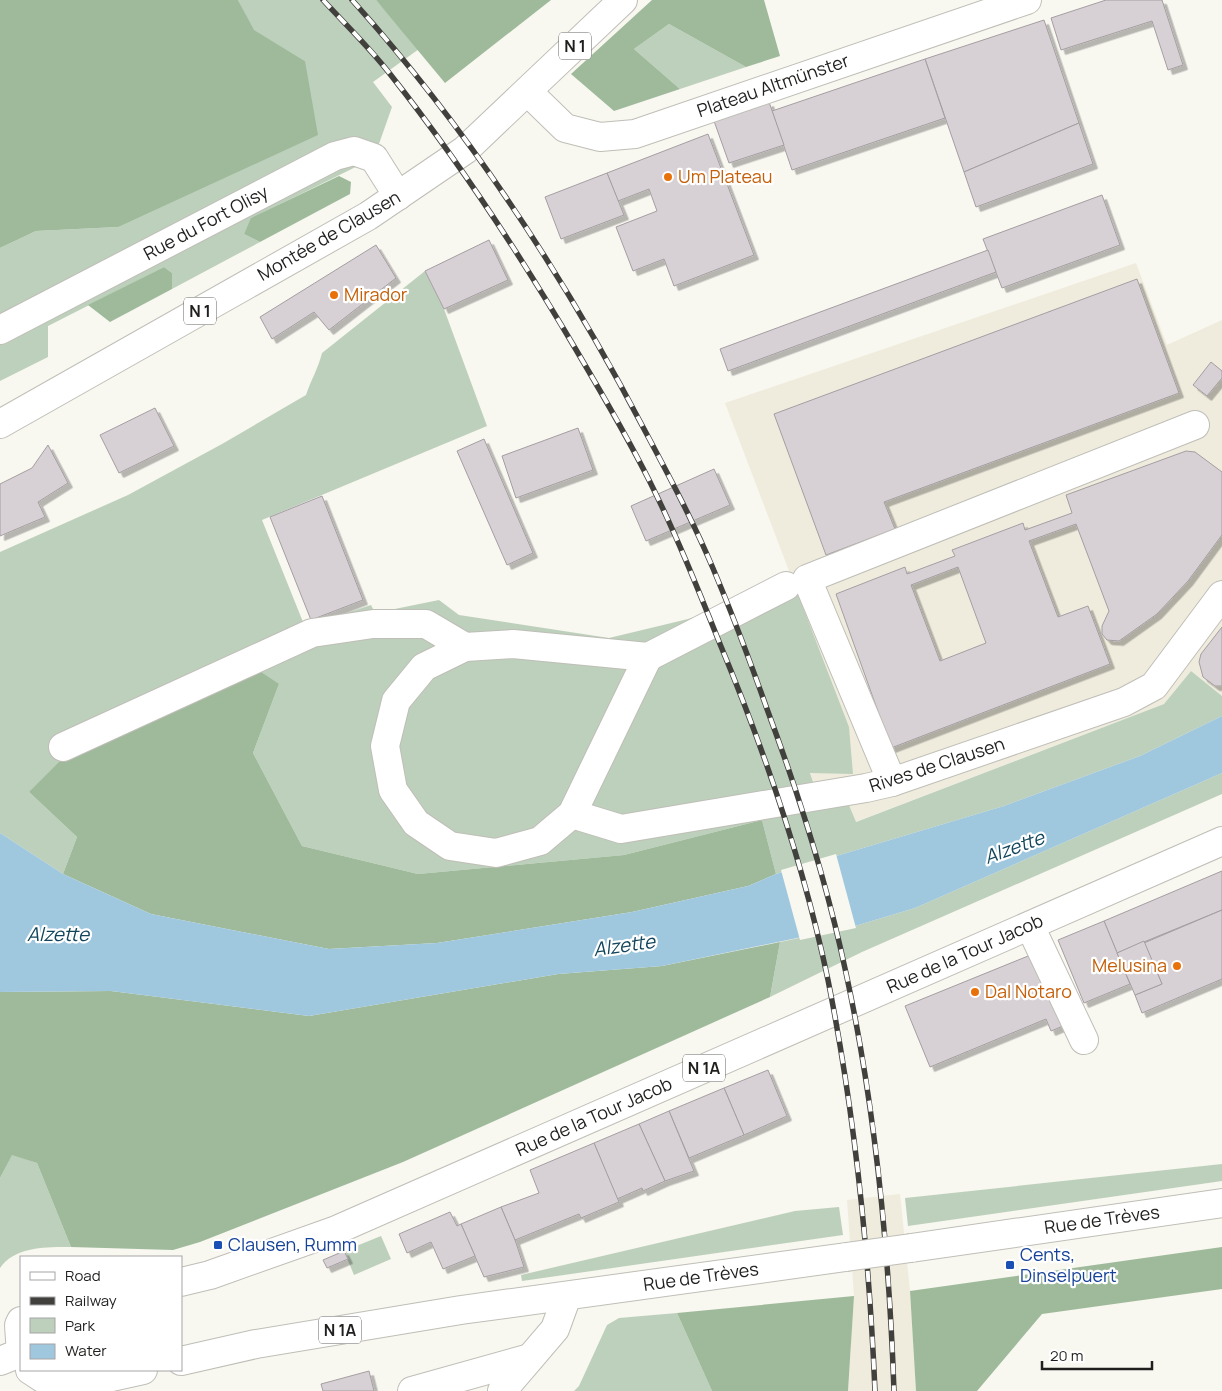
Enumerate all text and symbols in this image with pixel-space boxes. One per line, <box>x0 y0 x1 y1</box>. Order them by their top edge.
road number: N 1 <box>559 32 591 59</box>
street label: Plateau Altmünster <box>693 48 852 122</box>
place label: Um Plateau <box>678 164 772 188</box>
marker: Um Plateau <box>662 171 674 183</box>
street label: Rue du Fort Olisy <box>139 179 272 265</box>
street label: Montée de Clausen <box>253 184 404 286</box>
place label: Mirador <box>344 282 408 306</box>
marker: Mirador <box>328 289 340 301</box>
road number: N 1 <box>184 298 216 324</box>
street label: Rives de Clausen <box>866 731 1007 797</box>
water label: Alzette <box>980 824 1049 870</box>
street label: Rue de la Tour Jacob <box>883 908 1047 998</box>
water label: Alzette <box>27 921 91 947</box>
water label: Alzette <box>591 928 658 962</box>
place label: Melusina <box>1092 953 1167 977</box>
marker: Melusina <box>1171 960 1183 972</box>
place label: Dal Notaro <box>985 979 1072 1003</box>
marker: Dal Notaro <box>969 986 981 998</box>
road number: N 1A <box>683 1054 725 1082</box>
street label: Rue de la Tour Jacob <box>512 1071 676 1161</box>
street label: Rue de Trèves <box>1043 1199 1161 1239</box>
place label: Clausen, Rumm <box>228 1232 357 1256</box>
marker: Clausen, Rumm <box>212 1239 224 1251</box>
place label: Cents, Dinselpuert <box>1020 1242 1117 1287</box>
legend <box>20 1256 182 1371</box>
street label: Rue de Trèves <box>642 1256 760 1296</box>
marker: Cents, Dinselpuert <box>1004 1259 1016 1271</box>
text: Road <box>65 1265 101 1286</box>
text: Railway <box>65 1290 117 1311</box>
text: Park <box>65 1315 95 1336</box>
road number: N 1A <box>319 1316 361 1344</box>
scale bar <box>1042 1338 1152 1370</box>
text: Water <box>65 1340 107 1361</box>
text: 20 m <box>1050 1345 1083 1366</box>

